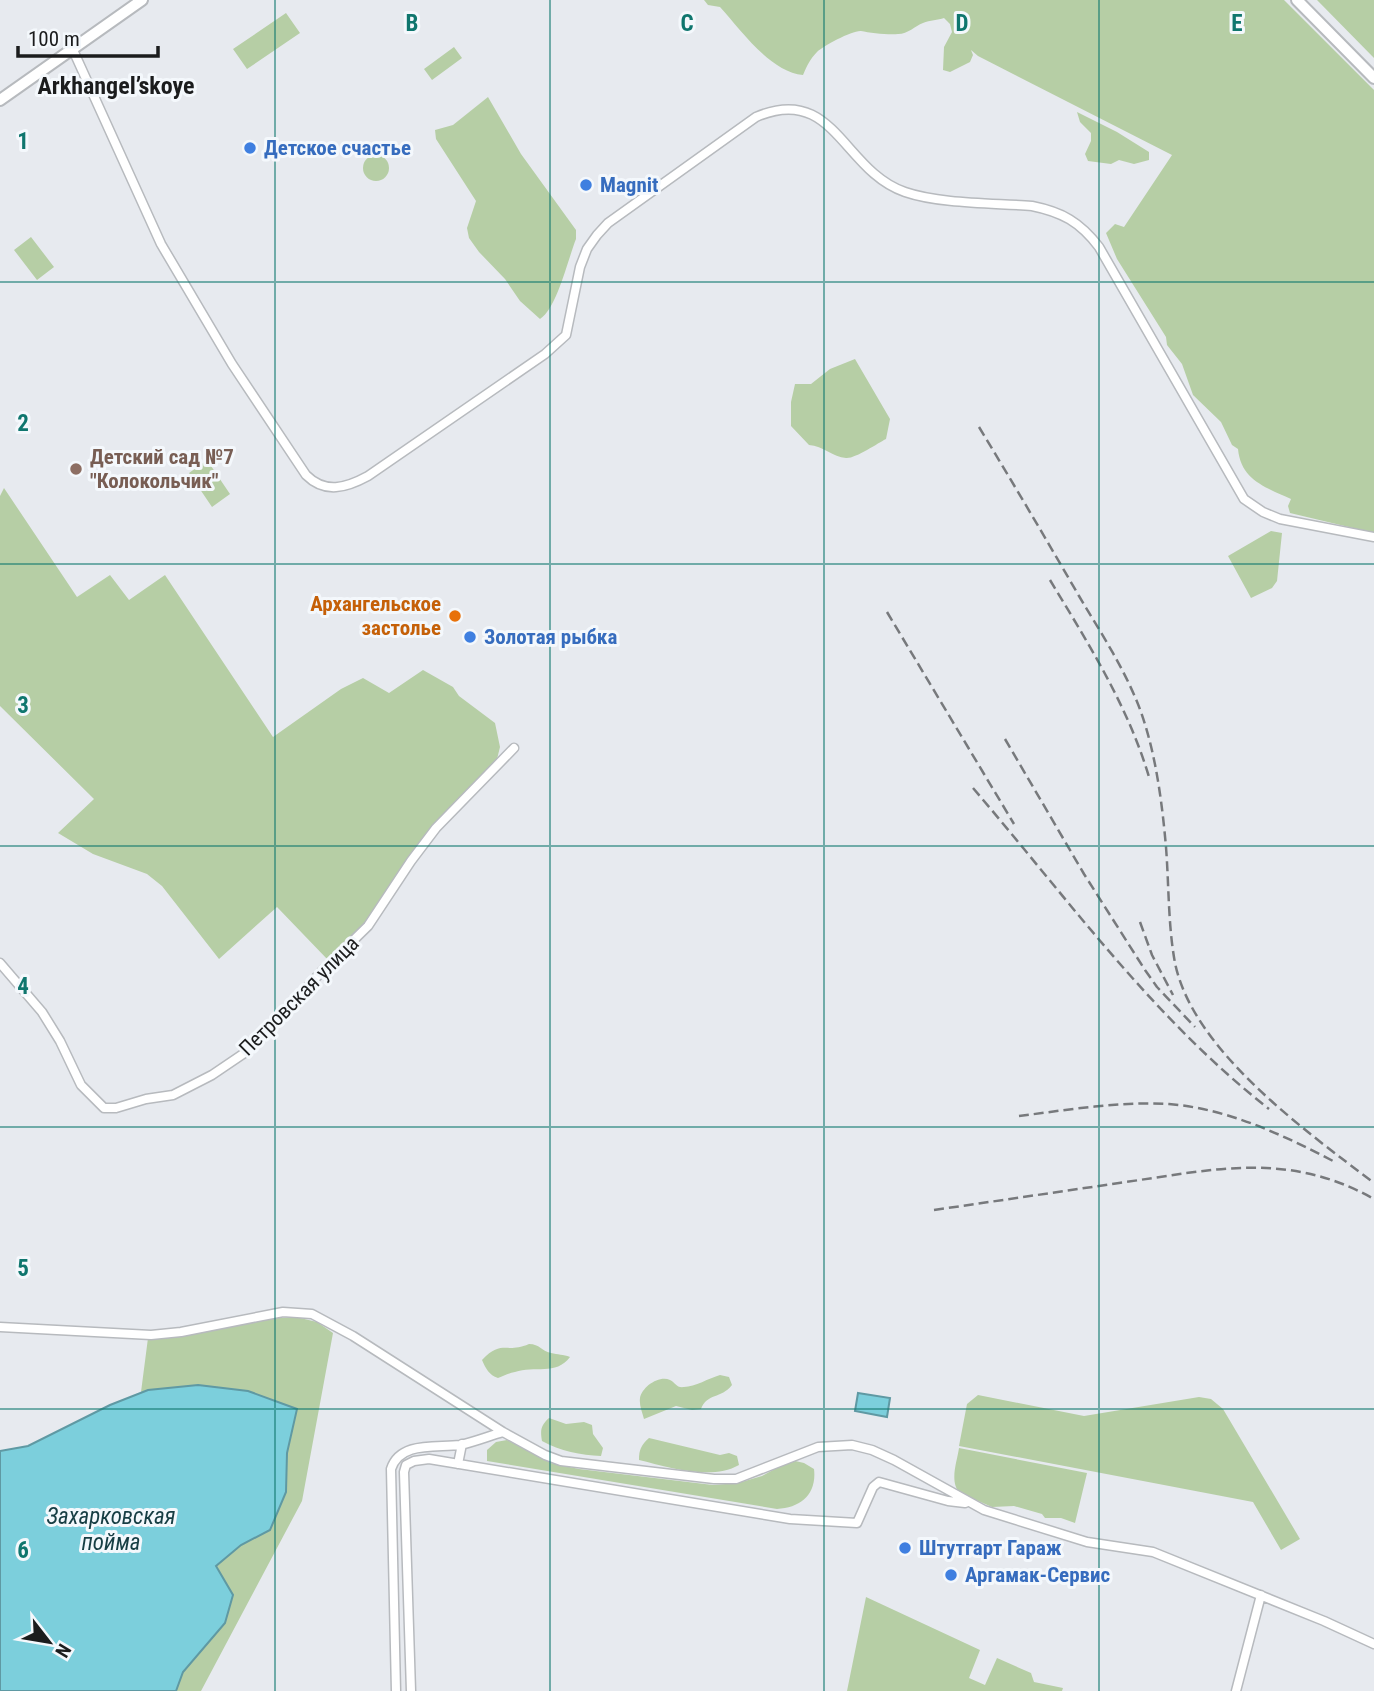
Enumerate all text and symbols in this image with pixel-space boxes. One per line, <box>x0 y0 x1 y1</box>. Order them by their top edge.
text: B <box>406 10 418 37</box>
text: C <box>680 10 694 37</box>
text: D <box>956 10 969 37</box>
text: E <box>1231 10 1243 37</box>
scale bar <box>18 14 158 58</box>
text: 100 m <box>28 27 80 51</box>
district label: Arkhangel’skoye <box>37 72 195 100</box>
text: 1 <box>17 128 29 155</box>
place label: Детское счастье <box>264 136 411 160</box>
marker: Детское счастье <box>242 140 258 156</box>
place label: Magnit <box>600 173 658 197</box>
marker: Magnit <box>578 177 594 193</box>
text: 2 <box>17 410 29 437</box>
place label: Детский сад №7 "Колокольчик" <box>90 445 234 493</box>
marker: Детский сад №7 "Колокольчик" <box>68 461 84 477</box>
place label: Архангельское застолье <box>310 592 441 640</box>
marker: Архангельское застолье <box>447 608 463 624</box>
place label: Золотая рыбка <box>484 625 617 649</box>
marker: Золотая рыбка <box>462 629 478 645</box>
text: 3 <box>17 692 29 719</box>
street label: Петровская улица <box>234 931 364 1061</box>
text: 4 <box>17 973 29 1000</box>
text: 5 <box>17 1255 29 1282</box>
water label: Захарковская пойма <box>46 1503 176 1556</box>
place label: Штутгарт Гараж <box>919 1536 1062 1560</box>
text: 6 <box>17 1537 29 1564</box>
marker: Штутгарт Гараж <box>897 1540 913 1556</box>
place label: Аргамак-Сервис <box>965 1563 1111 1587</box>
marker: Аргамак-Сервис <box>943 1567 959 1583</box>
north arrow <box>14 1607 84 1677</box>
text: N <box>50 1640 76 1661</box>

